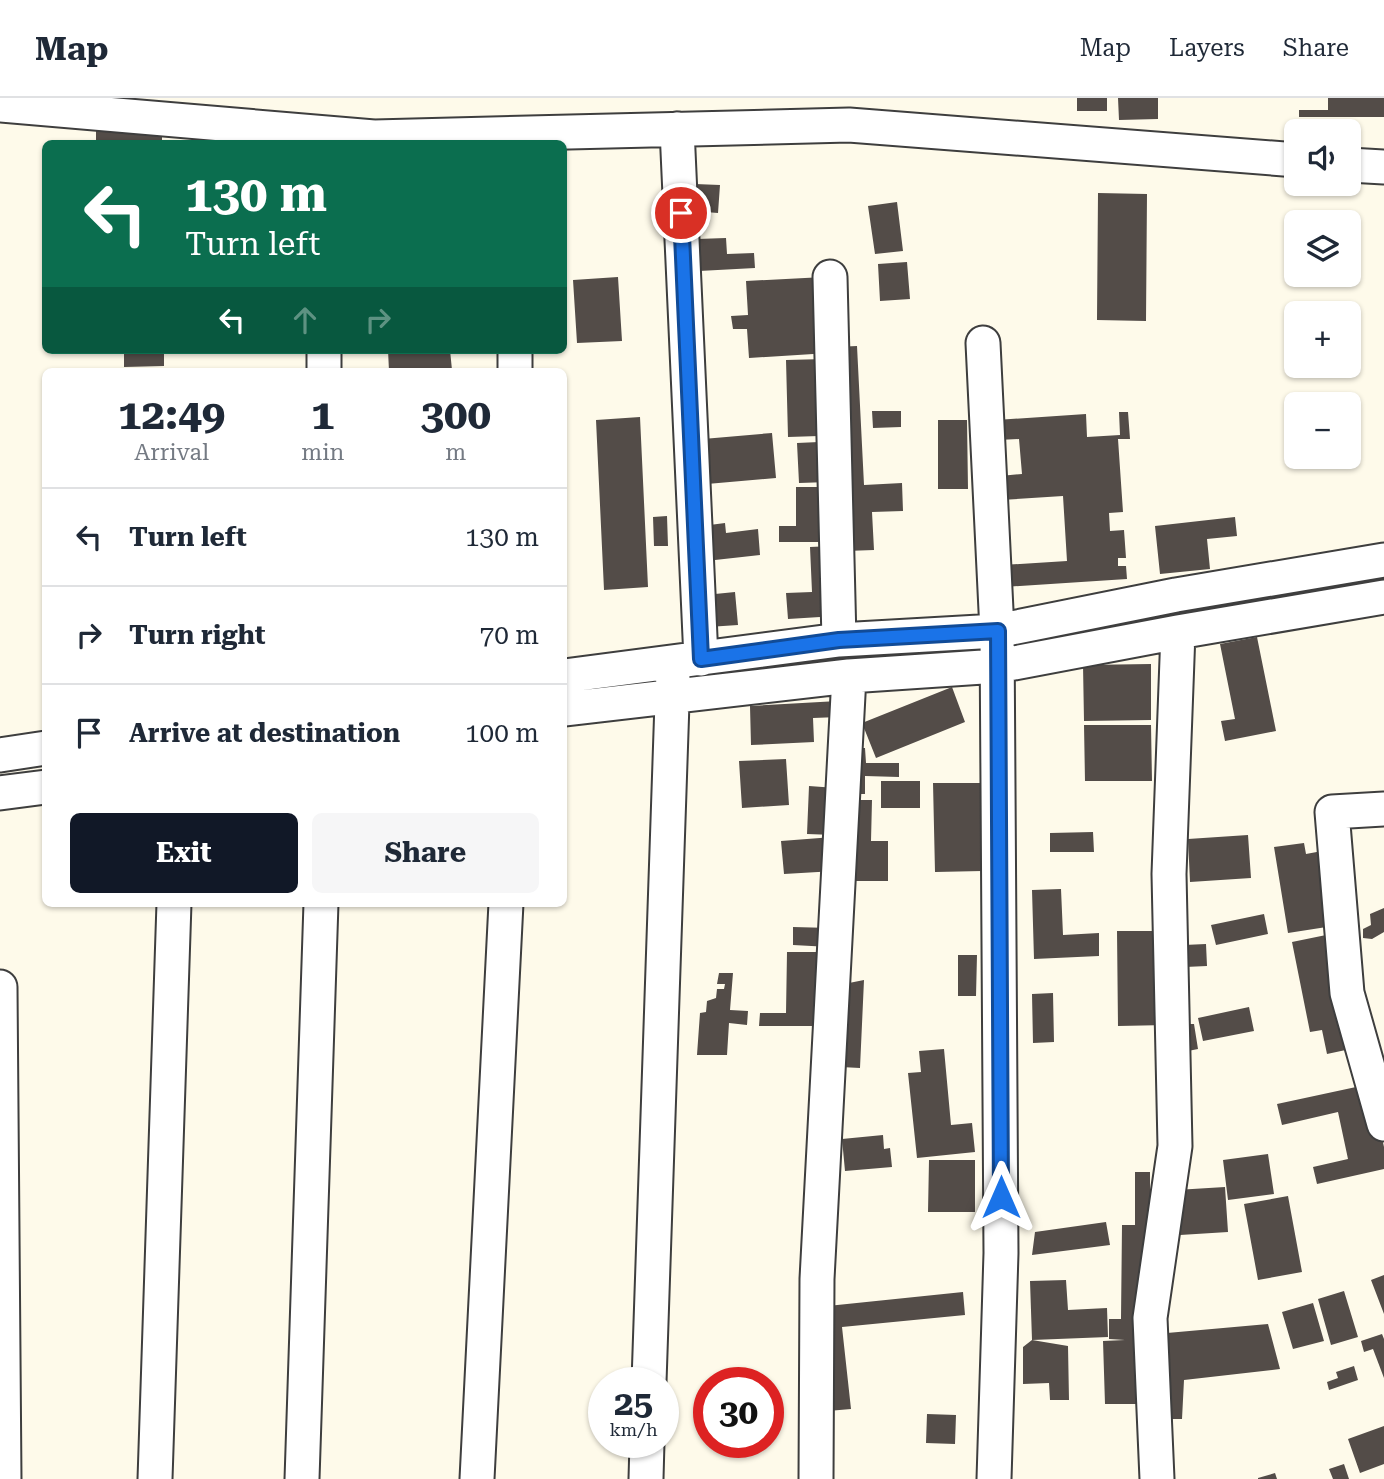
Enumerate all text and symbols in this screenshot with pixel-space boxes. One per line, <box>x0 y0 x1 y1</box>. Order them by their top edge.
text: Map <box>35 29 109 68</box>
text: Map <box>1080 34 1131 62</box>
text: Layers <box>1169 34 1245 62</box>
text: Share <box>1283 34 1349 62</box>
map controls <box>1284 119 1361 469</box>
button: sound <box>1284 119 1361 196</box>
text: 130 m <box>185 166 327 223</box>
icon: left <box>70 168 161 259</box>
pin <box>651 183 711 243</box>
icon: arrive <box>662 194 700 232</box>
button: layers <box>1284 210 1361 287</box>
text: Turn left <box>185 225 320 263</box>
icon: left <box>213 301 251 339</box>
icon: ahead <box>286 301 324 339</box>
icon: right <box>359 301 397 339</box>
button: + <box>1284 301 1361 378</box>
text: 12:49 <box>118 390 225 439</box>
text: 1 <box>311 390 335 439</box>
text: 300 <box>420 390 491 439</box>
button: − <box>1284 392 1361 469</box>
text: Arrival <box>134 439 209 466</box>
text: min <box>301 439 344 466</box>
text: m <box>445 439 466 466</box>
icon: left <box>70 518 108 556</box>
text: Turn left <box>129 522 247 552</box>
text: 130 m <box>465 522 539 552</box>
icon: right <box>70 616 108 654</box>
text: Turn right <box>129 620 265 650</box>
text: 70 m <box>480 620 539 650</box>
icon: arrive <box>70 714 108 752</box>
text: Arrive at destination <box>129 718 400 748</box>
text: 100 m <box>465 718 539 748</box>
button: Exit <box>70 813 298 893</box>
button: Share <box>312 813 539 893</box>
position arrow <box>964 1160 1038 1234</box>
speed limit sign: 30 <box>693 1367 784 1458</box>
text: 25 <box>614 1383 653 1424</box>
text: km/h <box>609 1419 658 1440</box>

